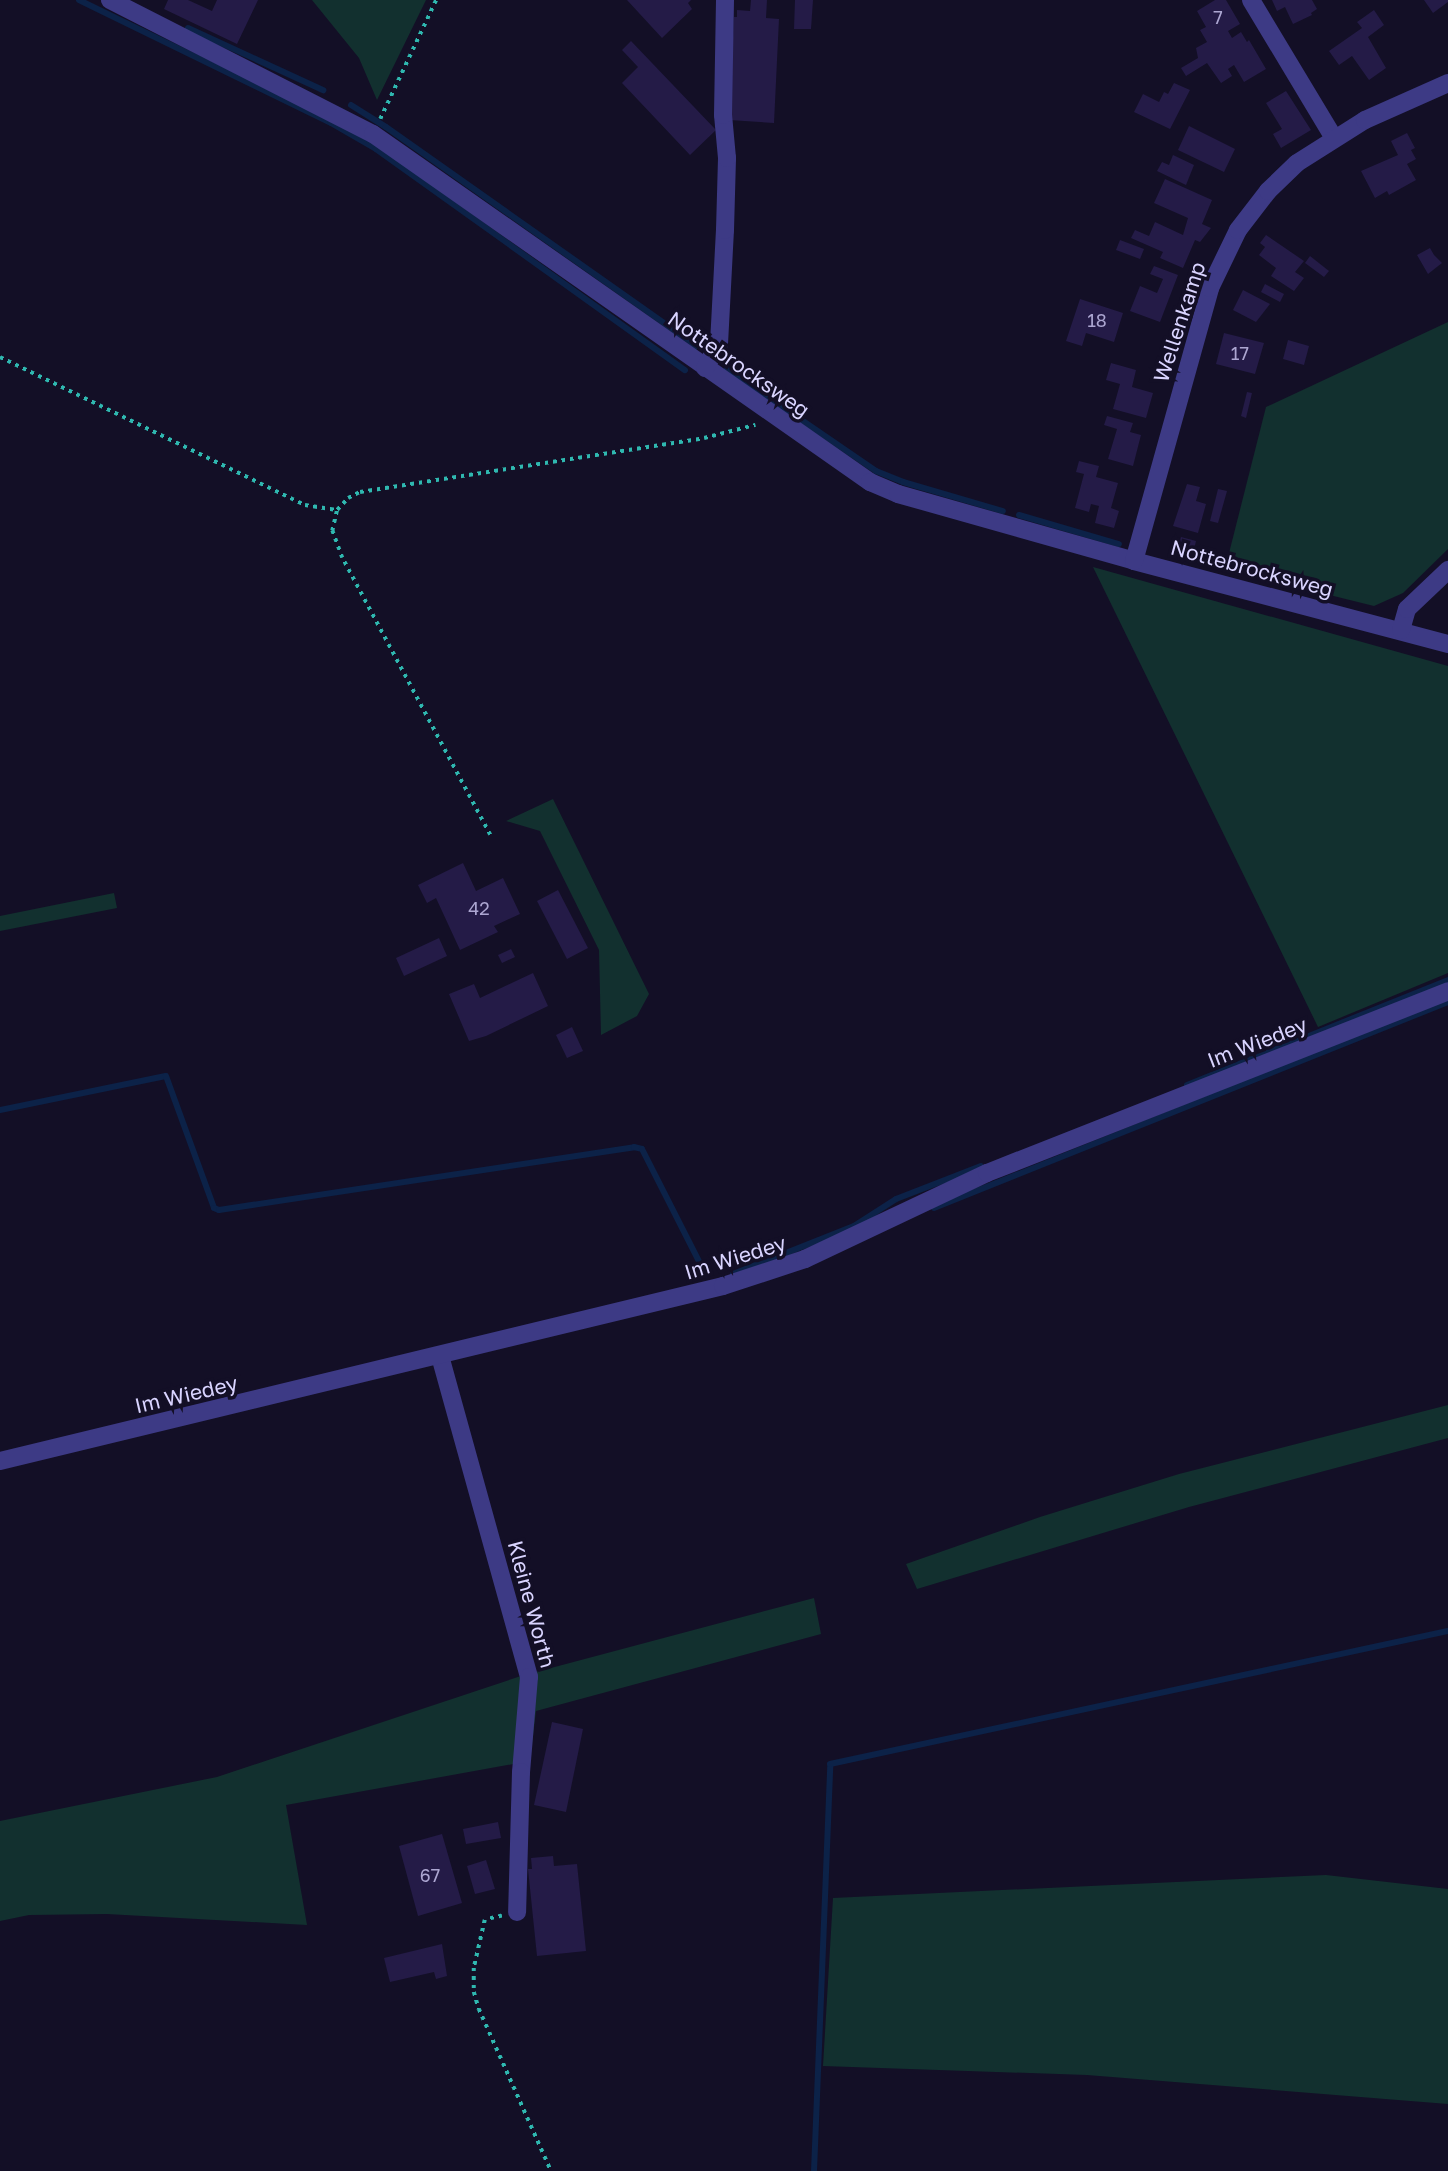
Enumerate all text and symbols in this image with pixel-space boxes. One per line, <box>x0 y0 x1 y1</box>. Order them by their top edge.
house number: 7 <box>1213 6 1223 28</box>
street label: Wellenkamp <box>1148 259 1210 385</box>
street label: Nottebrocksweg <box>663 306 815 422</box>
house number: 18 <box>1087 309 1107 331</box>
house number: 17 <box>1231 342 1249 364</box>
street label: Nottebrocksweg <box>1168 534 1336 602</box>
house number: 42 <box>468 897 490 919</box>
street label: Im Wiedey <box>1204 1011 1310 1073</box>
street label: Im Wiedey <box>681 1230 789 1284</box>
street label: Im Wiedey <box>132 1370 240 1418</box>
street label: Kleine Worth <box>503 1538 561 1670</box>
house number: 67 <box>420 1864 440 1886</box>

